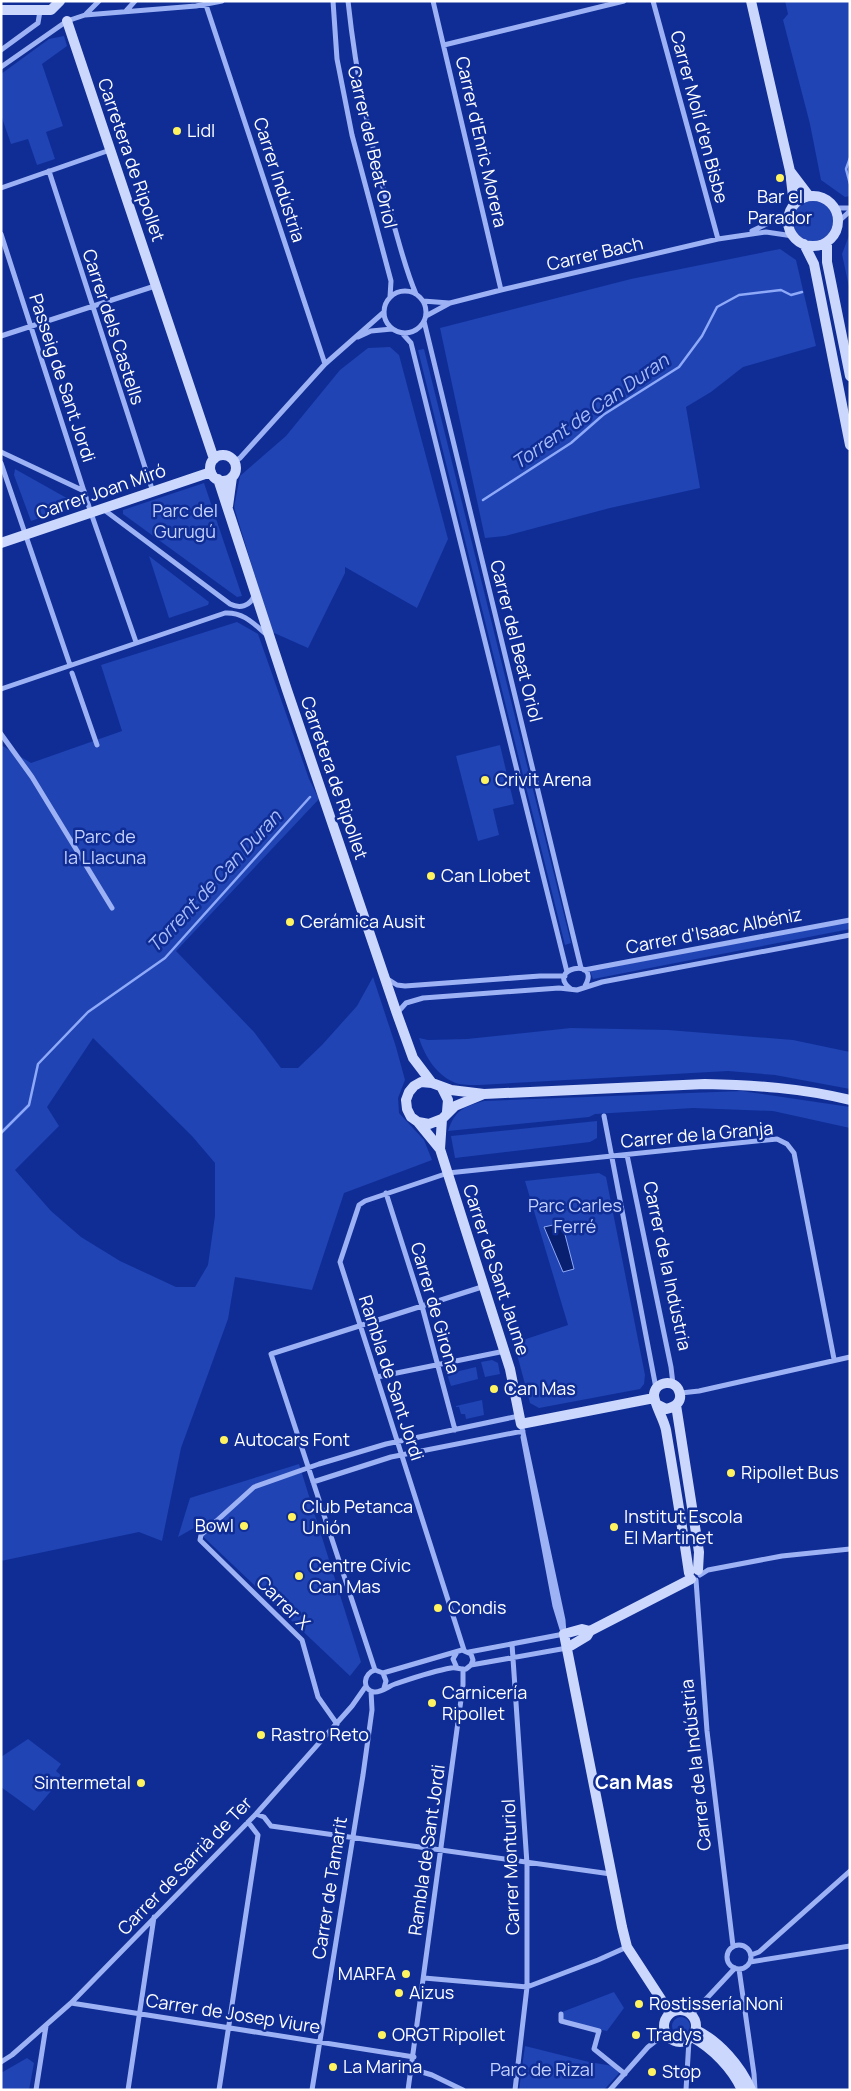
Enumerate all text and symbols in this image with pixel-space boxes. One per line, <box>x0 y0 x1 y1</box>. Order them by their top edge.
street label: Carrer Molí d'en Bisbe <box>665 28 735 206</box>
street label: Carrer d'Enric Morera <box>451 54 513 230</box>
street label: Carrer del Beat Oriol <box>343 63 403 230</box>
street label: Carretera de Ripollet <box>93 75 171 244</box>
street label: Carrer Indústria <box>248 114 311 245</box>
place label: Lidl <box>187 118 215 142</box>
marker: Lidl <box>171 125 183 137</box>
marker: Bar el Parador <box>774 172 786 184</box>
place label: Bar el Parador <box>748 184 813 229</box>
street label: Carrer Bach <box>544 230 645 276</box>
street label: Carrer dels Castells <box>77 246 150 408</box>
street label: Passeig de Sant Jordi <box>24 290 102 465</box>
water label: Torrent de Can Duran <box>506 347 674 475</box>
street label: Carrer Joan Miró <box>33 458 169 525</box>
park label: Parc del Gurugú <box>152 498 218 543</box>
street label: Carrer del Beat Oriol <box>485 557 549 724</box>
street label: Carretera de Ripollet <box>296 693 374 862</box>
place label: Crivit Arena <box>495 767 591 791</box>
marker: Crivit Arena <box>479 774 491 786</box>
water label: Torrent de Can Duran <box>141 804 287 958</box>
park label: Parc de la Llacuna <box>64 824 146 869</box>
place label: Can Llobet <box>441 863 531 887</box>
marker: Can Llobet <box>425 870 437 882</box>
street label: Carrer d'Isaac Albéniz <box>624 901 804 959</box>
place label: Cerámica Ausit <box>300 909 425 933</box>
marker: Cerámica Ausit <box>284 916 296 928</box>
street label: Carrer de la Granja <box>620 1115 774 1153</box>
street label: Carrer de la Indústria <box>638 1179 698 1353</box>
street label: Carrer de Sant Jaume <box>458 1181 536 1358</box>
park label: Parc Carles Ferré <box>528 1193 622 1238</box>
street label: Carrer de Girona <box>406 1239 466 1376</box>
street label: Rambla de Sant Jordi <box>354 1292 430 1463</box>
place label: Can Mas <box>504 1376 576 1400</box>
marker: Can Mas <box>488 1383 500 1395</box>
place label: Autocars Font <box>234 1427 350 1451</box>
marker: Autocars Font <box>218 1434 230 1446</box>
place label: Ripollet Bus <box>741 1460 839 1484</box>
marker: Ripollet Bus <box>725 1467 737 1479</box>
place label: Club Petanca Unión <box>302 1494 413 1539</box>
place label: Institut Escola El Martinet <box>624 1504 743 1549</box>
marker: Club Petanca Unión <box>286 1511 298 1523</box>
place label: Bowl <box>195 1513 234 1537</box>
marker: Bowl <box>238 1520 250 1532</box>
marker: Institut Escola El Martinet <box>608 1521 620 1533</box>
place label: Centre Cívic Can Mas <box>309 1553 411 1598</box>
street label: Carrer X <box>251 1570 316 1635</box>
marker: Centre Cívic Can Mas <box>293 1570 305 1582</box>
place label: Condis <box>448 1595 506 1619</box>
marker: Condis <box>432 1602 444 1614</box>
street label: Carrer de la Indústria <box>674 1678 716 1852</box>
place label: Carnicería Ripollet <box>442 1680 527 1725</box>
marker: Carnicería Ripollet <box>426 1697 438 1709</box>
place label: Rastro Reto <box>271 1722 369 1746</box>
marker: Rastro Reto <box>255 1729 267 1741</box>
street label: Rambla de Sant Jordi <box>402 1763 450 1937</box>
district label: Can Mas <box>595 1769 673 1795</box>
place label: Sintermetal <box>34 1770 131 1794</box>
marker: Sintermetal <box>135 1777 147 1789</box>
street label: Carrer de Sarrià de Ter <box>112 1790 257 1940</box>
street label: Carrer Monturiol <box>496 1799 524 1936</box>
street label: Carrer de Tamarit <box>306 1815 352 1961</box>
place label: MARFA <box>338 1961 397 1985</box>
marker: MARFA <box>400 1968 412 1980</box>
place label: Aizus <box>409 1980 454 2004</box>
street label: Carrer de Josep Viure <box>144 1987 322 2039</box>
marker: Aizus <box>393 1987 405 1999</box>
place label: Rostissería Noni <box>649 1991 783 2015</box>
marker: Rostissería Noni <box>633 1998 645 2010</box>
place label: ORGT Ripollet <box>392 2022 506 2046</box>
place label: Tradys <box>646 2022 702 2046</box>
marker: ORGT Ripollet <box>376 2029 388 2041</box>
marker: Tradys <box>630 2029 642 2041</box>
place label: La Marina <box>343 2054 422 2078</box>
park label: Parc de Rizal <box>490 2057 594 2081</box>
place label: Stop <box>662 2059 701 2083</box>
marker: La Marina <box>327 2061 339 2073</box>
marker: Stop <box>646 2066 658 2078</box>

